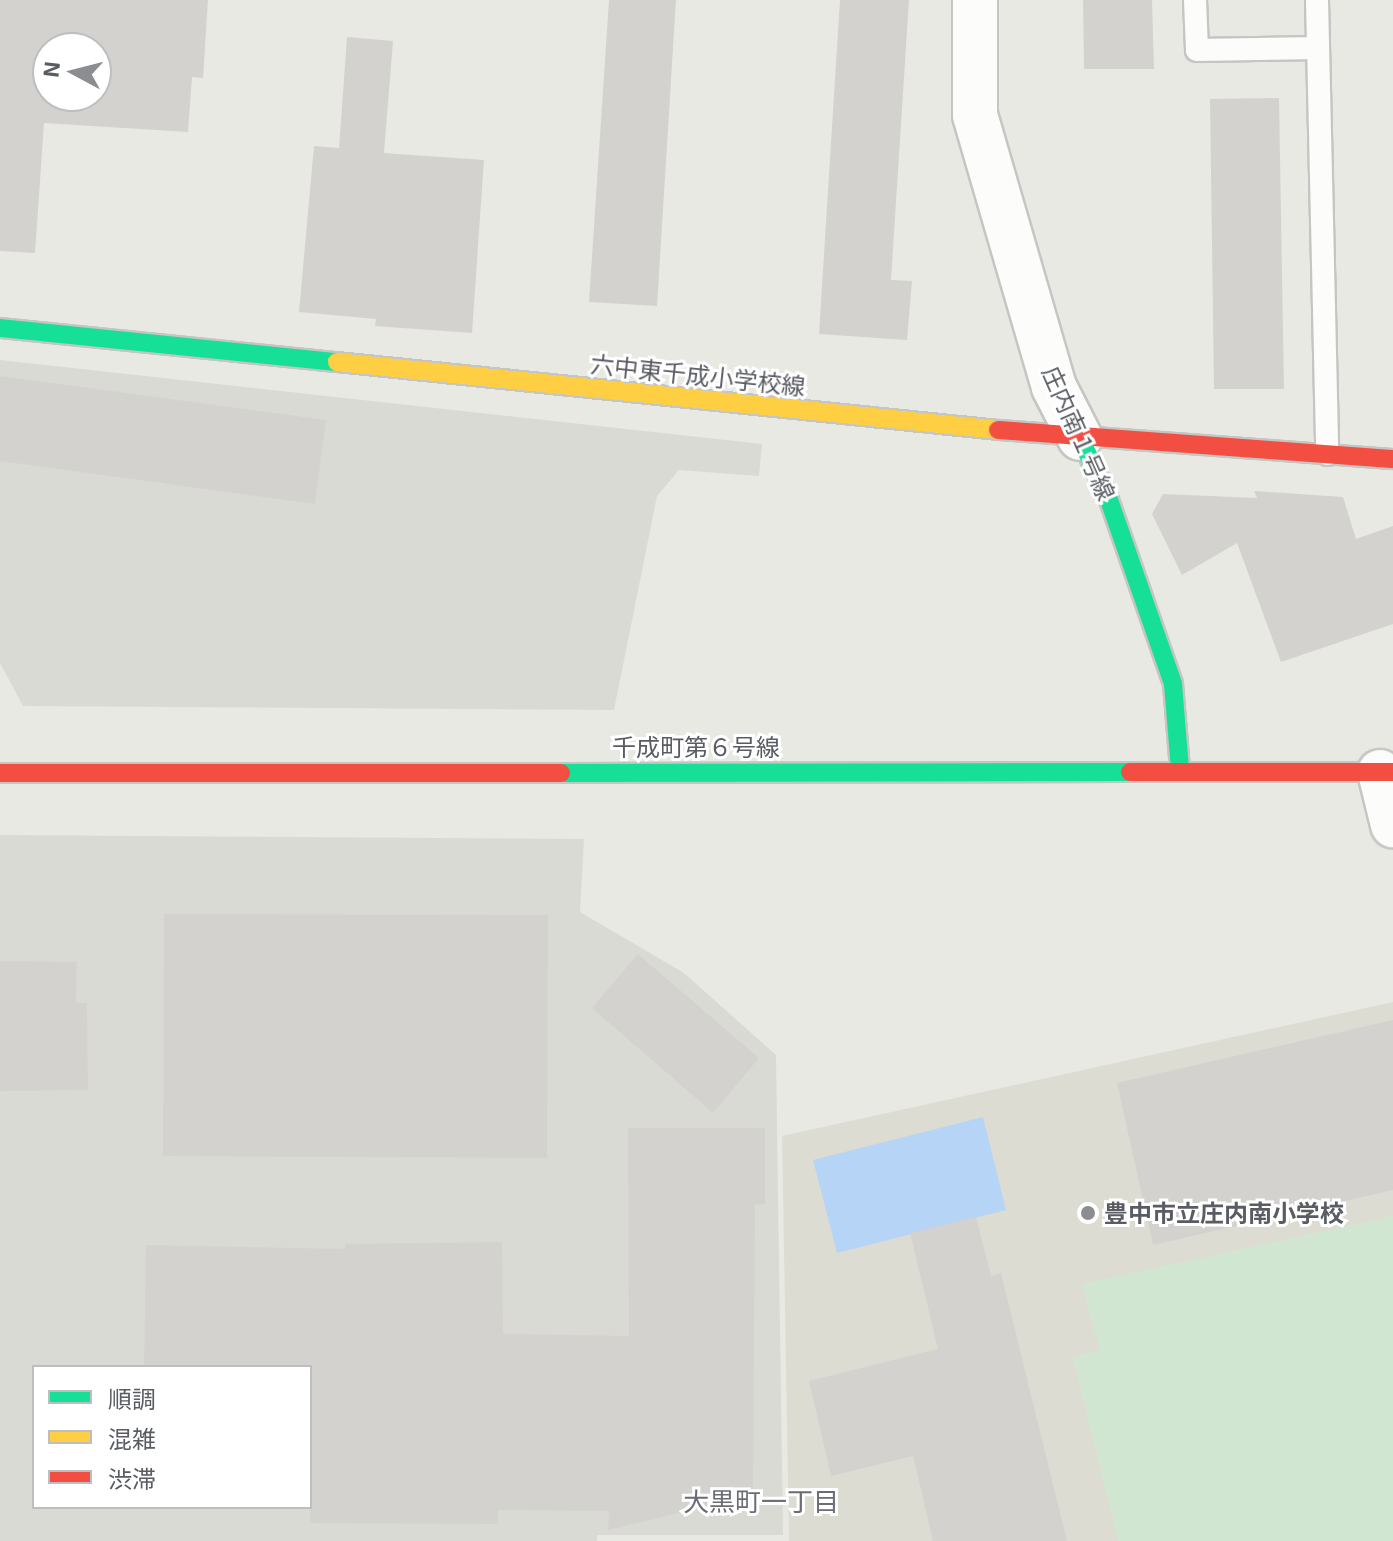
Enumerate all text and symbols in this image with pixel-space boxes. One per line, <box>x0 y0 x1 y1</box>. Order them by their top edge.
north arrow <box>32 32 112 112</box>
text: N <box>36 60 64 79</box>
street label: 六中東千成小学校線 <box>589 349 807 401</box>
street label: 庄内南１号線 <box>1037 361 1121 505</box>
street label: 千成町第６号線 <box>612 733 780 761</box>
place label: 豊中市立庄内南小学校 <box>1104 1199 1344 1227</box>
marker: 豊中市立庄内南小学校 <box>1079 1204 1097 1222</box>
legend <box>32 1365 312 1509</box>
text: 順調 <box>108 1384 156 1413</box>
text: 混雑 <box>108 1424 156 1453</box>
text: 渋滞 <box>108 1464 156 1493</box>
district label: 大黒町一丁目 <box>683 1485 839 1517</box>

